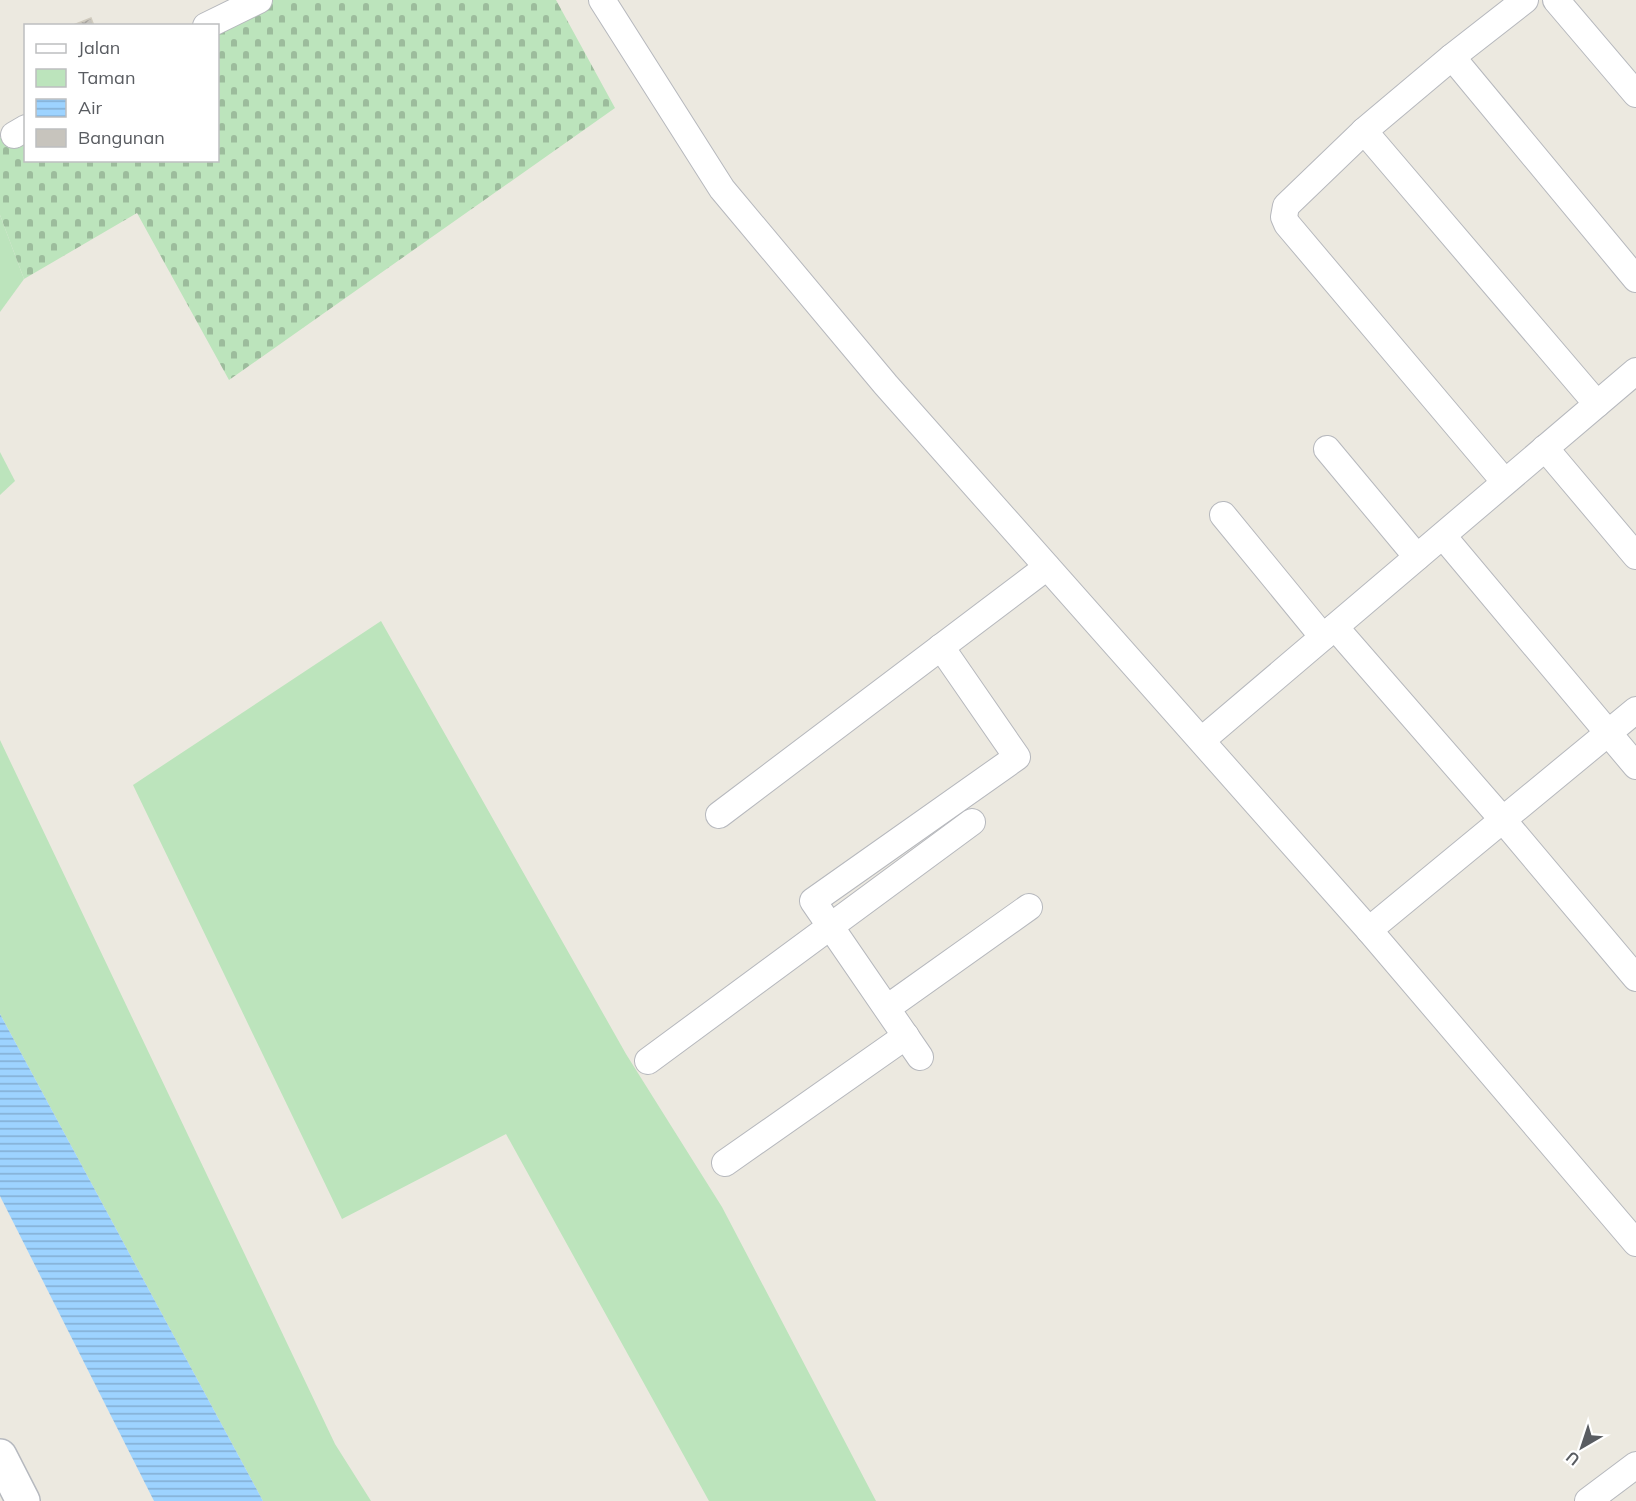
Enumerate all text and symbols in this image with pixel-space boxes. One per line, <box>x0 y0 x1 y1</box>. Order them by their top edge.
legend <box>24 24 219 162</box>
text: Jalan <box>78 36 120 59</box>
text: Taman <box>78 66 135 89</box>
text: Air <box>78 96 103 119</box>
text: Bangunan <box>78 126 165 149</box>
north arrow <box>1552 1417 1612 1477</box>
text: U <box>1562 1447 1583 1470</box>

